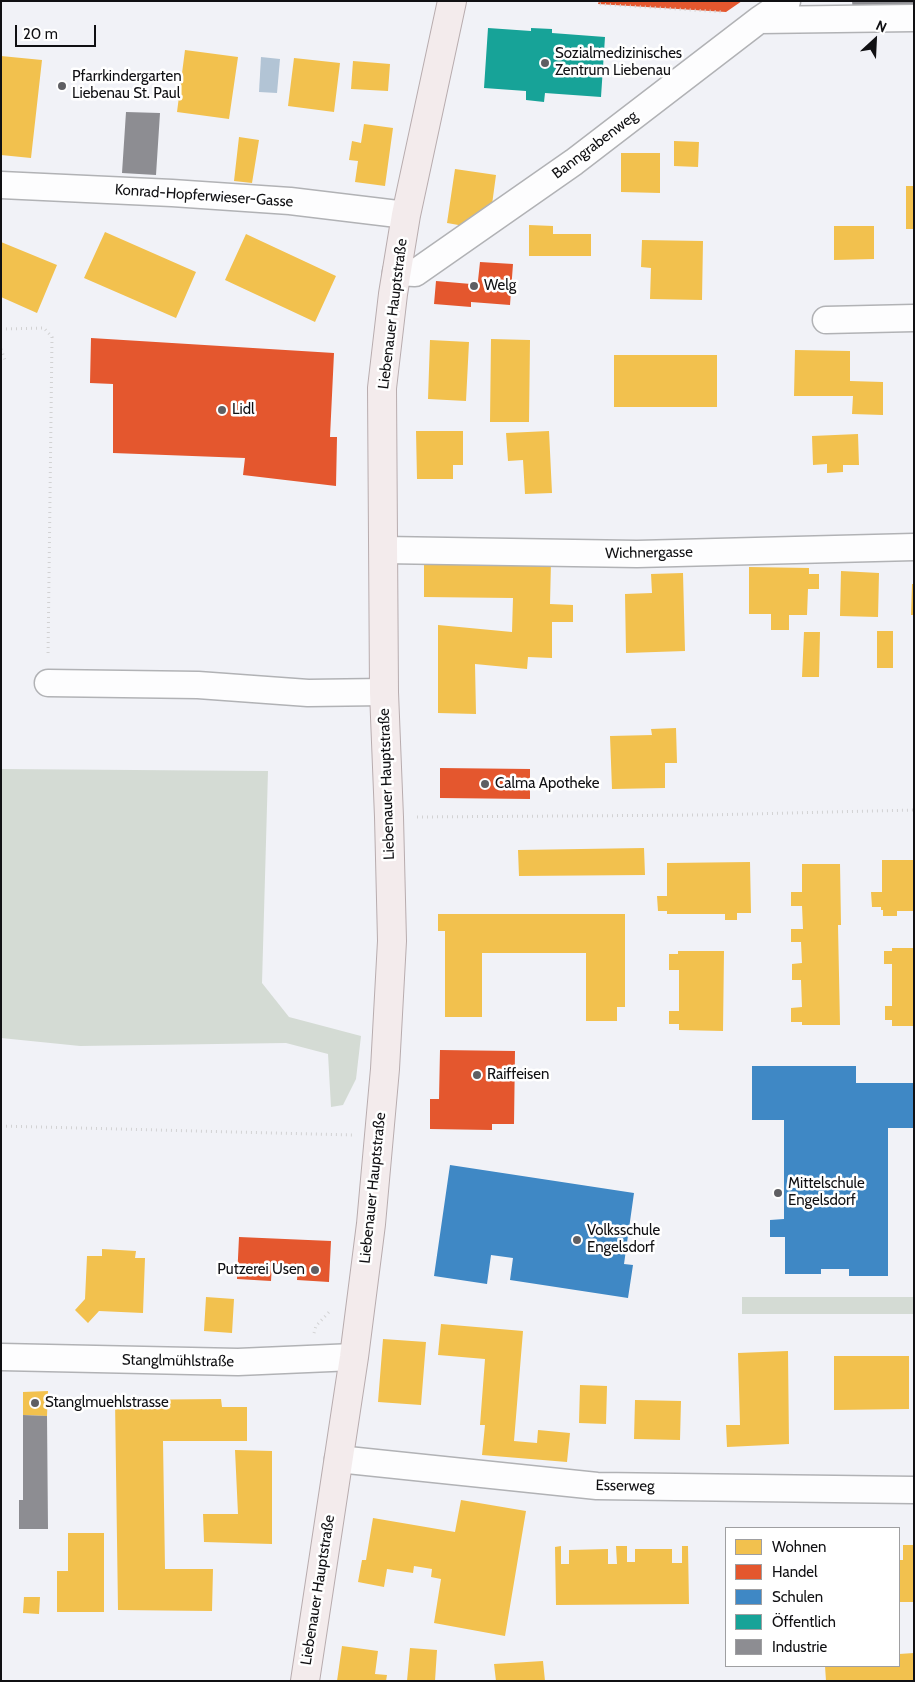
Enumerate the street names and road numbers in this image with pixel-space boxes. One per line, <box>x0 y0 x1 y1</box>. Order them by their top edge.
street label: Banngrabenweg <box>549 107 641 183</box>
street label: Konrad-Hopferwieser-Gasse <box>114 181 294 211</box>
street label: Liebenauer Hauptstraße <box>375 238 411 390</box>
street label: Wichnergasse <box>605 543 693 563</box>
street label: Liebenauer Hauptstraße <box>375 708 399 860</box>
street label: Liebenauer Hauptstraße <box>356 1112 390 1264</box>
street label: Stanglmühlstraße <box>122 1351 234 1371</box>
street label: Esserweg <box>595 1476 655 1496</box>
street label: Liebenauer Hauptstraße <box>297 1514 339 1666</box>

